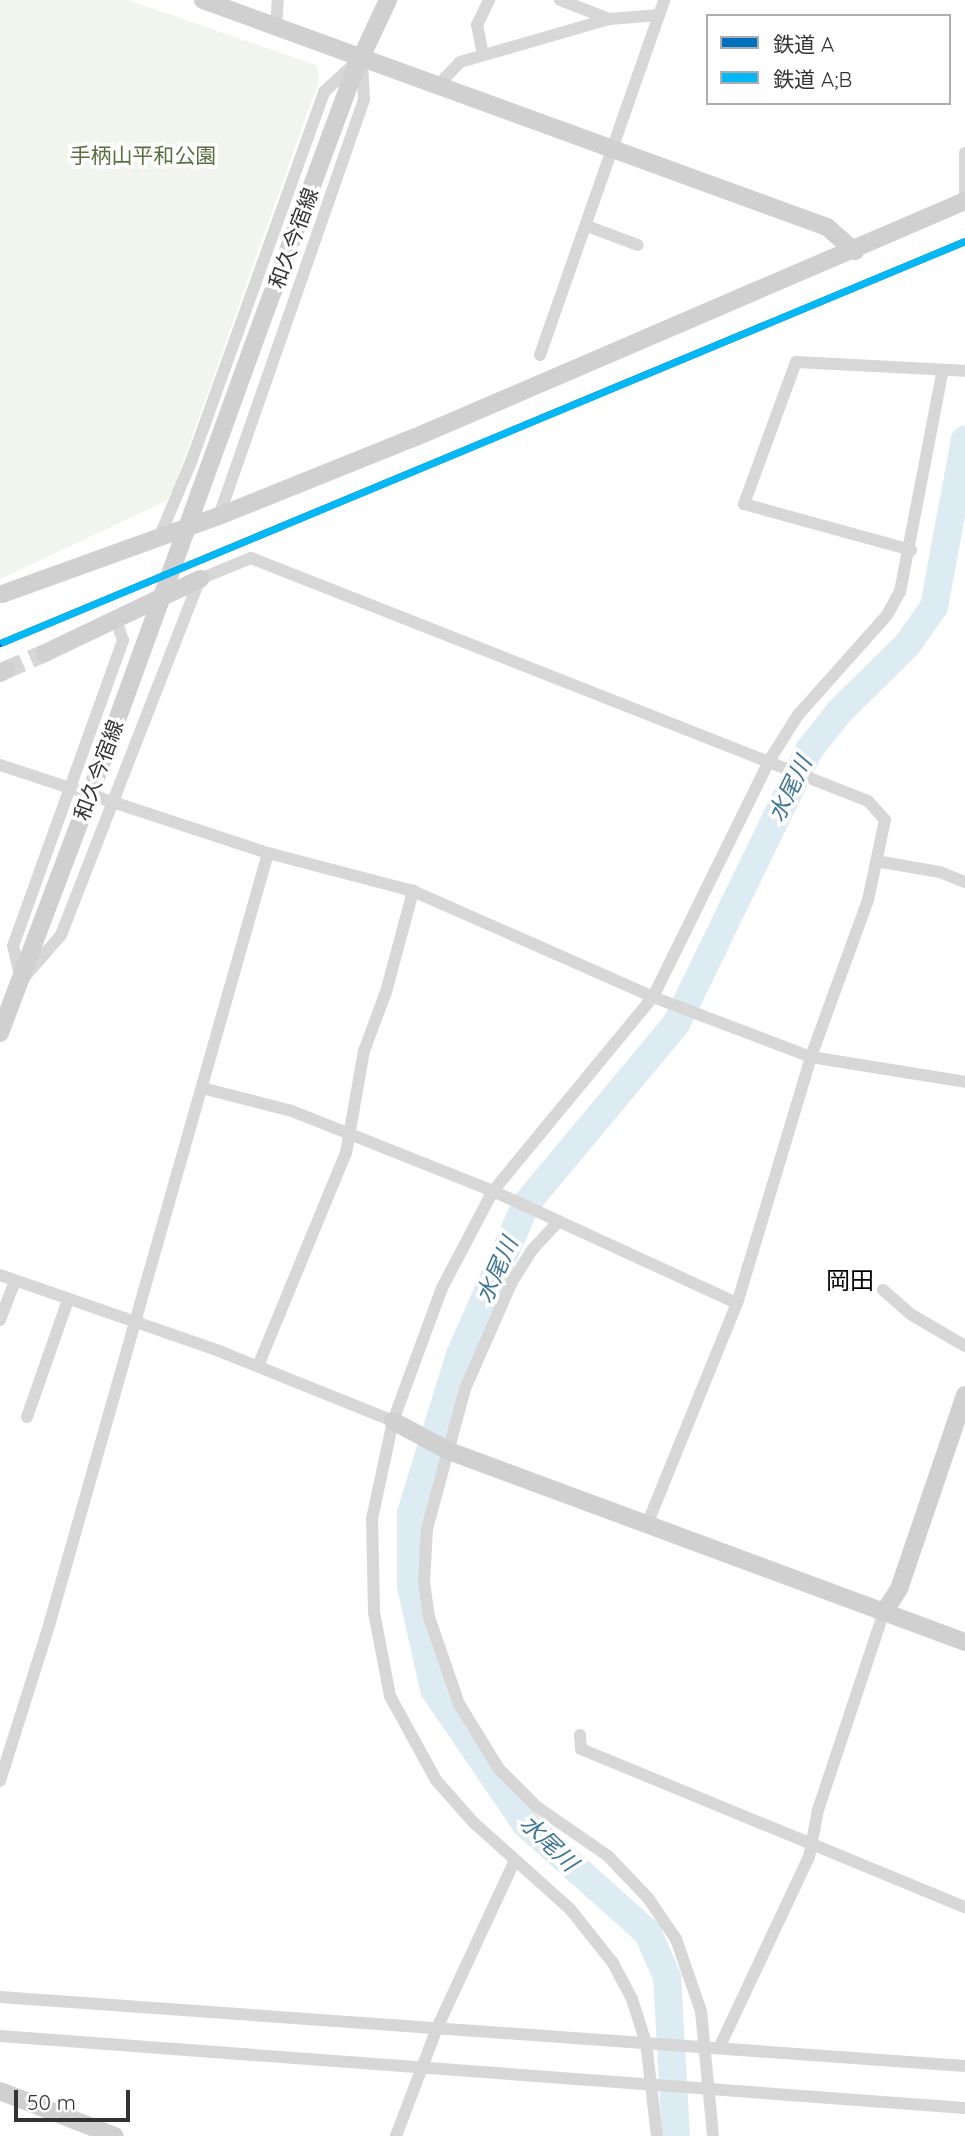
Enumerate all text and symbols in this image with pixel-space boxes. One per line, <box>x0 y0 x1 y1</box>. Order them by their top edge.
legend <box>706 14 951 105</box>
text: 鉄道 A <box>773 31 834 57</box>
text: 鉄道 A;B <box>773 66 852 92</box>
park label: 手柄山平和公園 <box>70 142 216 168</box>
street label: 和久今宿線 <box>263 184 323 292</box>
street label: 和久今宿線 <box>68 716 128 824</box>
water label: 水尾川 <box>762 752 818 826</box>
water label: 水尾川 <box>470 1233 524 1307</box>
district label: 岡田 <box>826 1267 874 1295</box>
water label: 水尾川 <box>515 1809 583 1877</box>
scale bar <box>18 2076 133 2120</box>
text: 50 m <box>27 2089 76 2115</box>

